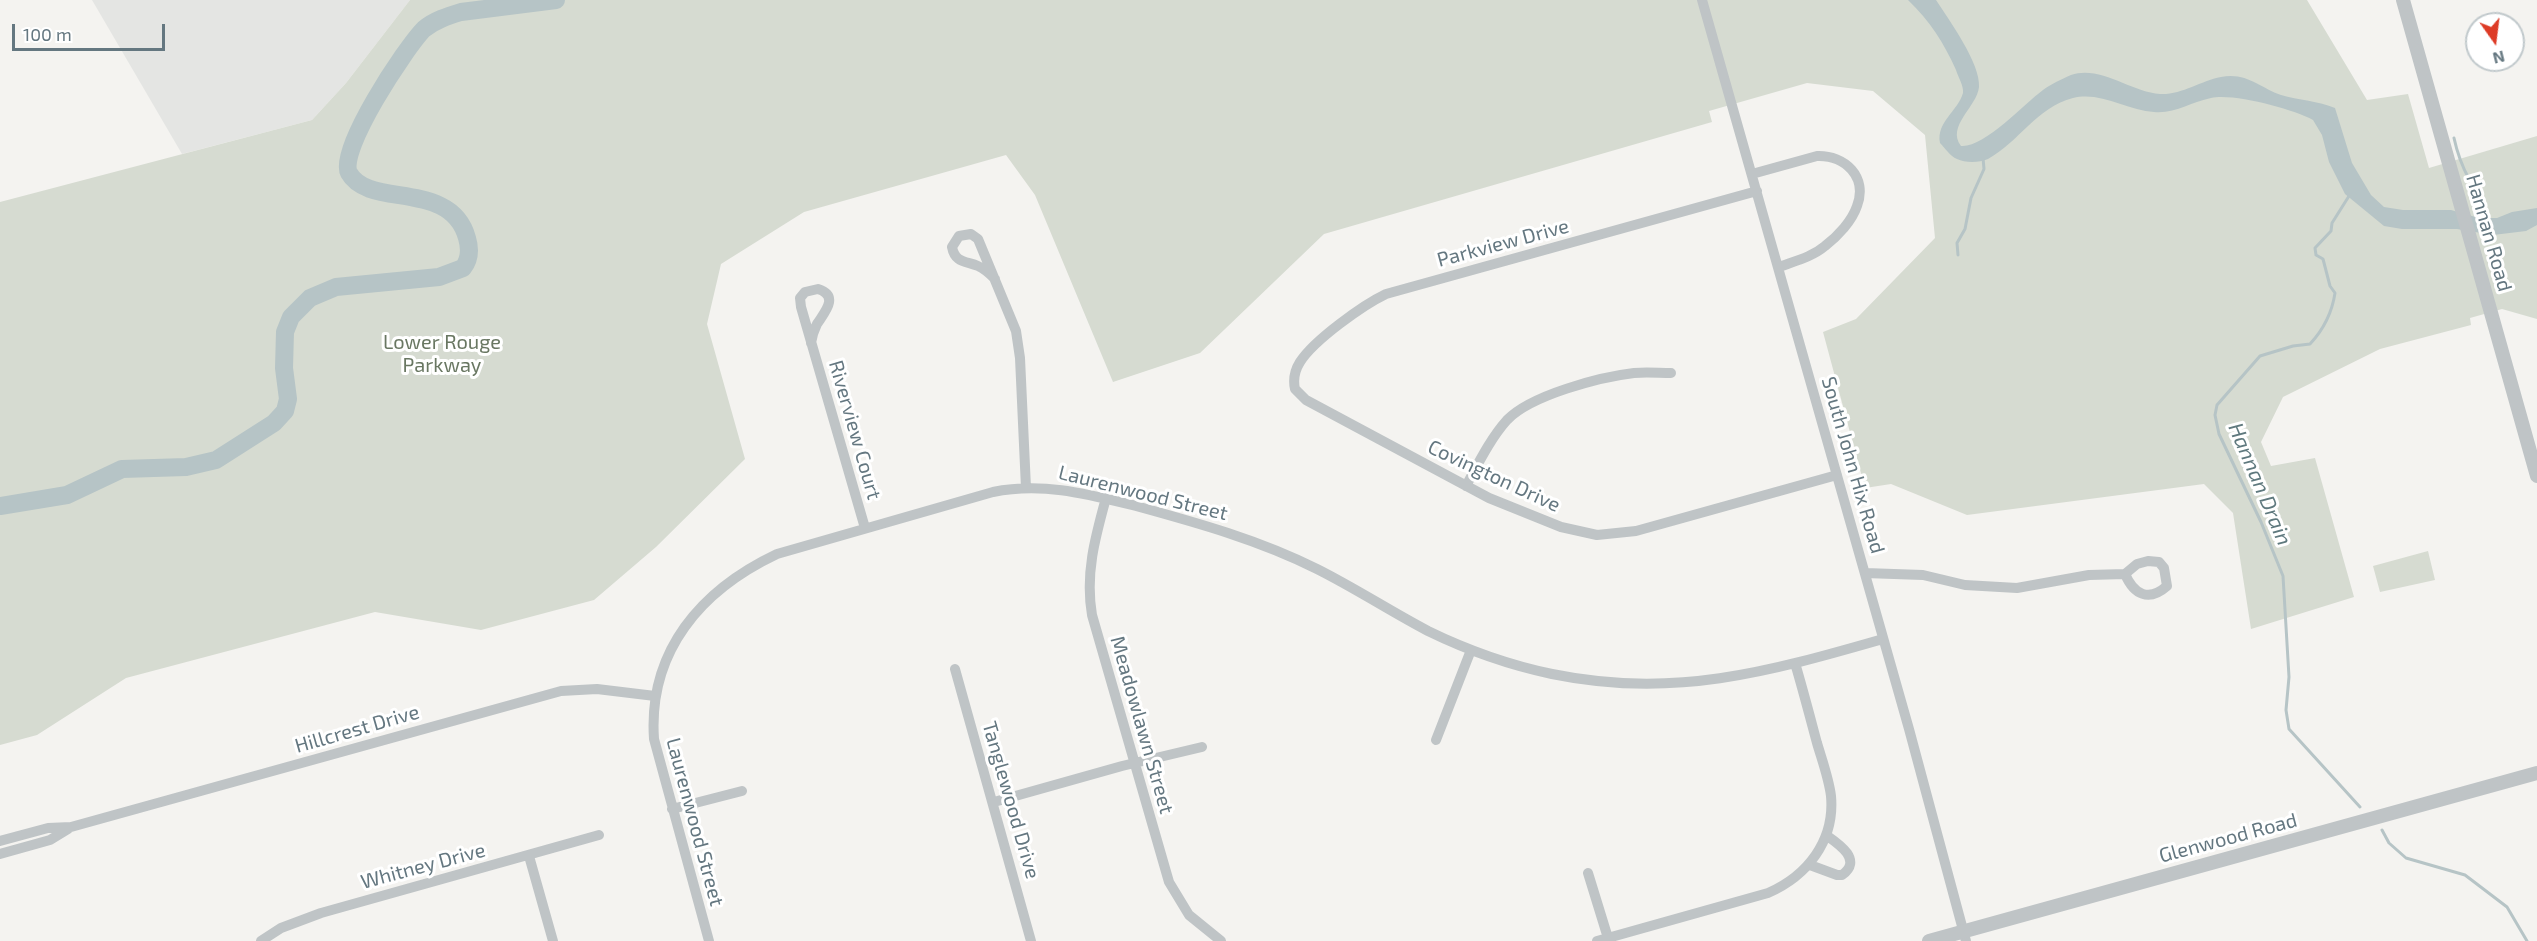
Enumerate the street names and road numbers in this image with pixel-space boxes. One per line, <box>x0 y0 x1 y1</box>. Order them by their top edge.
street label: Hannan Road <box>2461 172 2517 294</box>
street label: Parkview Drive <box>1434 214 1572 272</box>
street label: Riverview Court <box>824 358 886 502</box>
street label: South John Hix Road <box>1816 374 1890 556</box>
street label: Covington Drive <box>1424 435 1564 517</box>
street label: Laurenwood Street <box>1056 460 1230 526</box>
street label: Meadowlawn Street <box>1105 633 1179 817</box>
street label: Hillcrest Drive <box>292 700 422 758</box>
street label: Tanglewood Drive <box>977 718 1045 882</box>
street label: Laurenwood Street <box>661 735 729 909</box>
street label: Glenwood Road <box>2156 808 2300 868</box>
street label: Whitney Drive <box>358 838 488 894</box>

